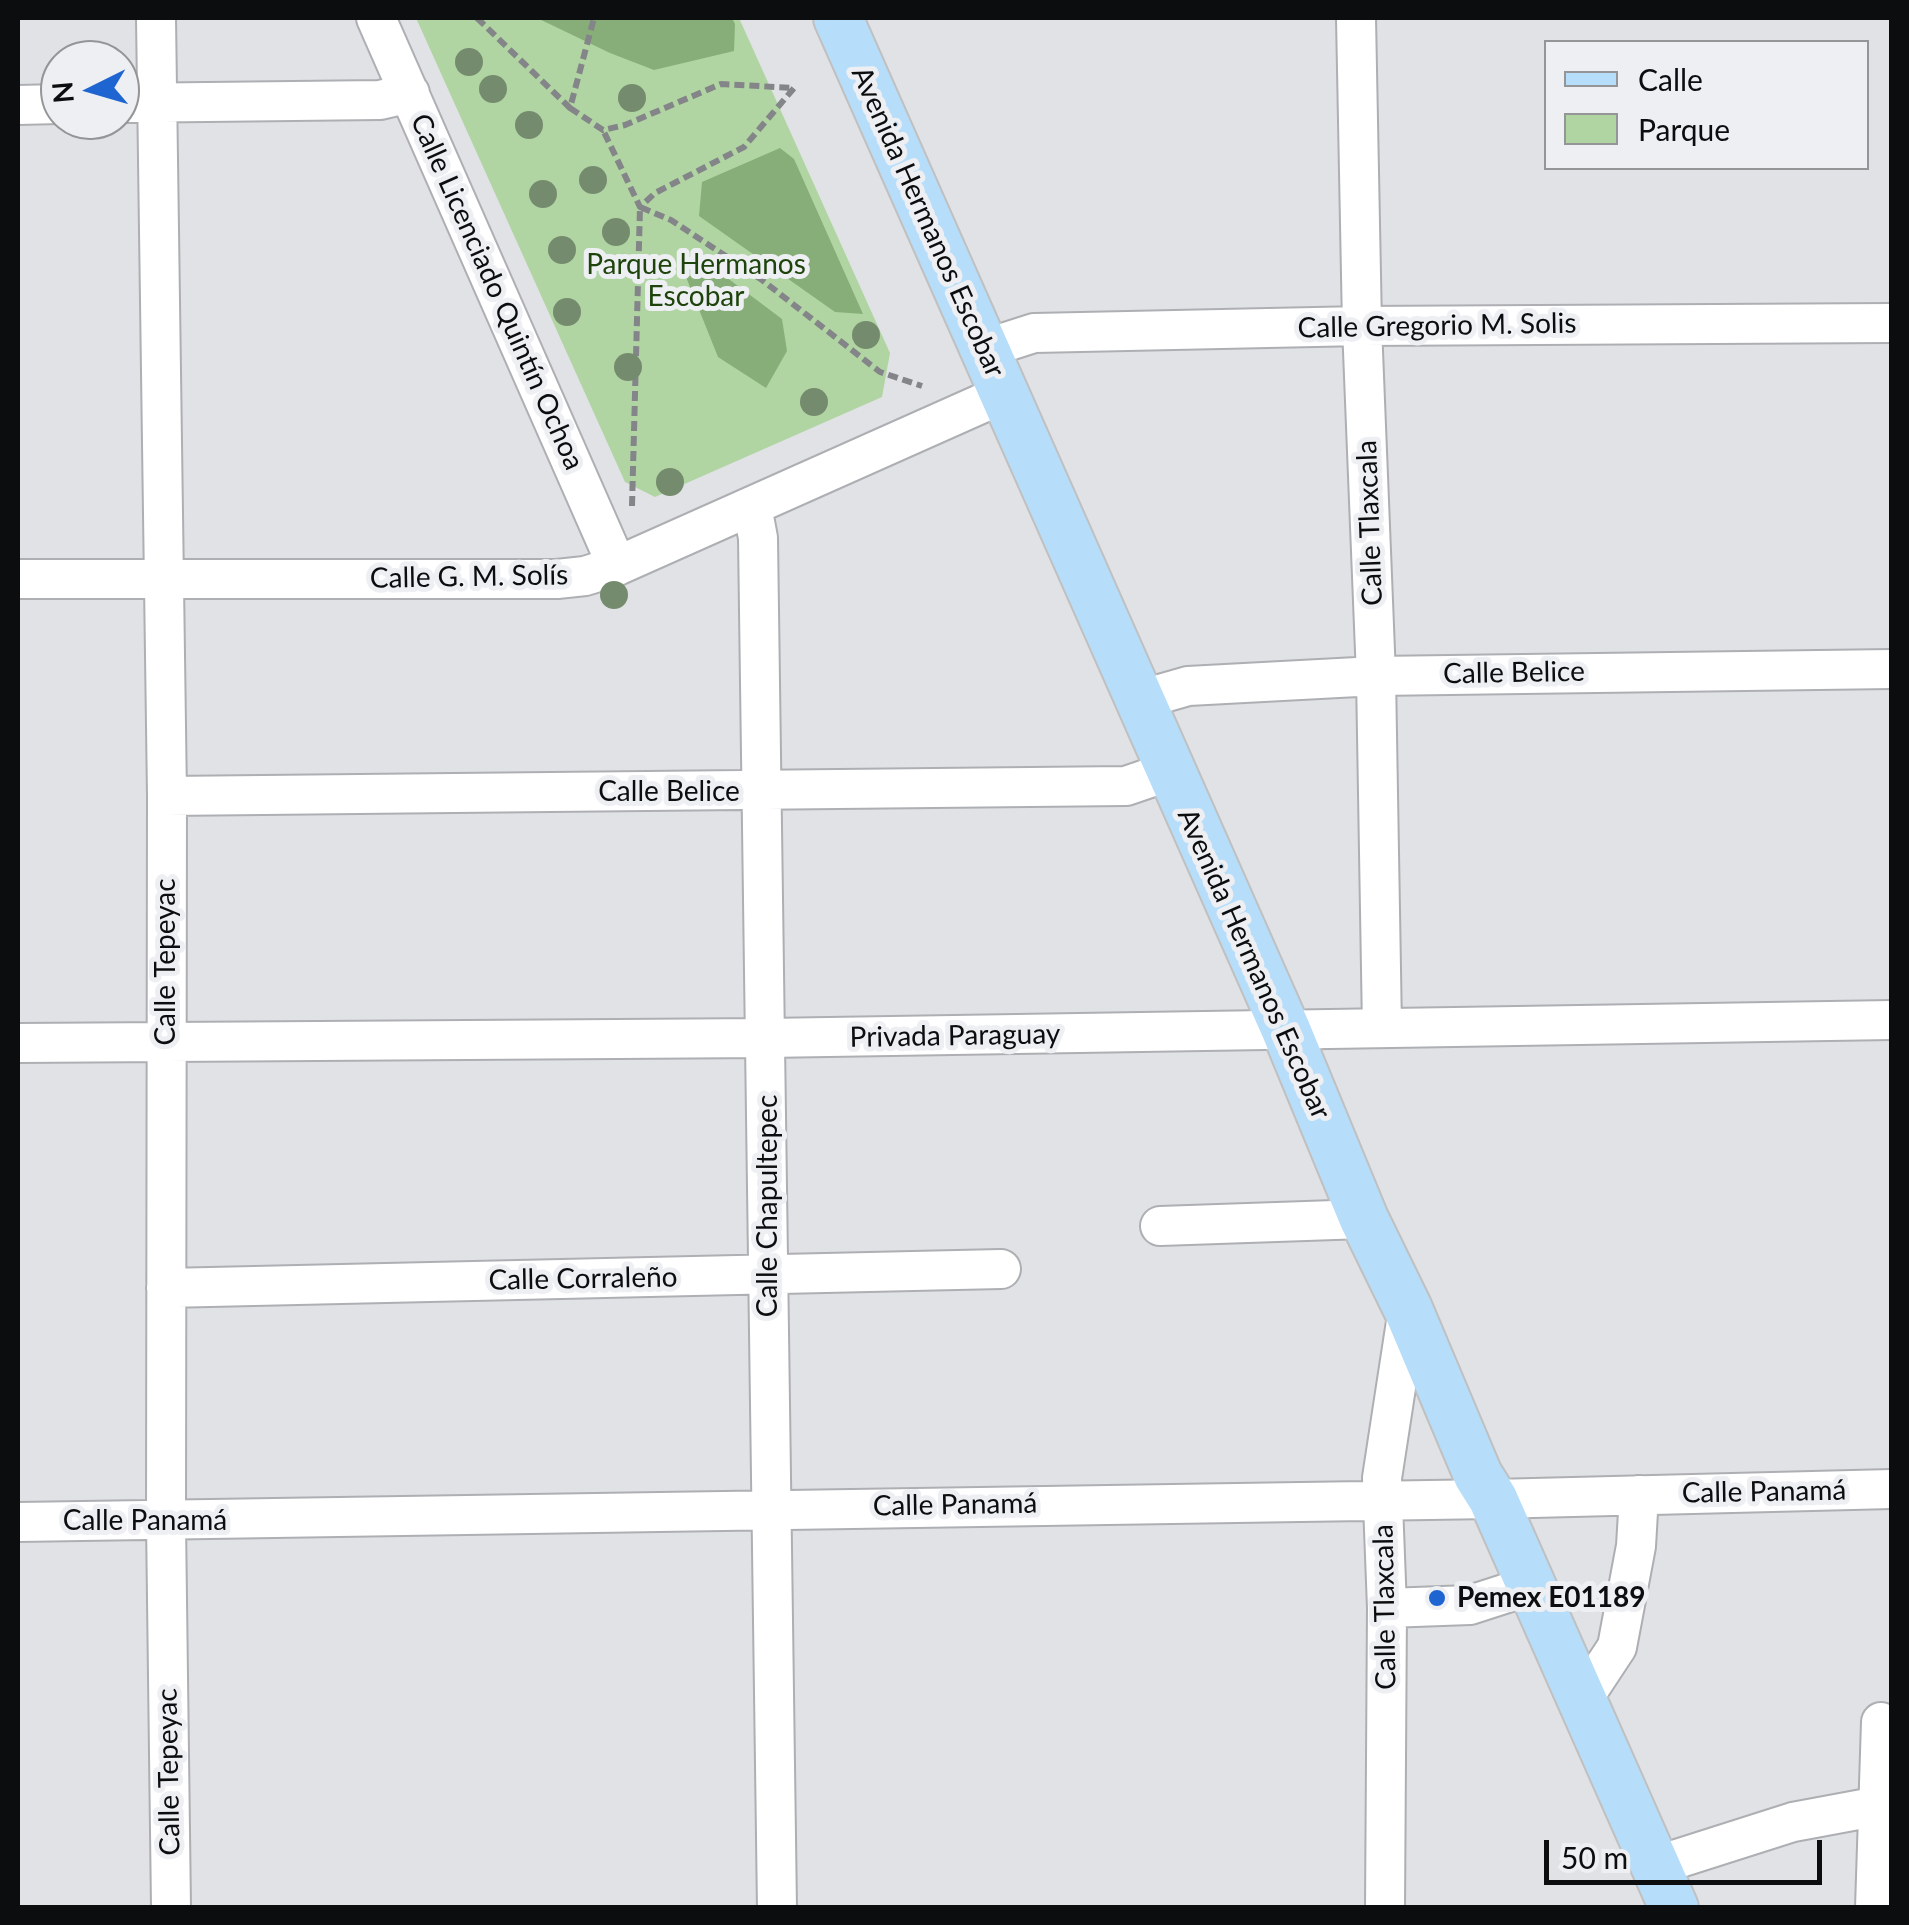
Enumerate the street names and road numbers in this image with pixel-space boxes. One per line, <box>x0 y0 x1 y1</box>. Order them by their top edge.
street label: Avenida Hermanos Escobar <box>844 62 1012 382</box>
street label: Calle Licenciado Quintín Ochoa <box>403 109 591 475</box>
street label: Calle Gregorio M. Solis <box>1297 307 1577 345</box>
street label: Calle Tlaxcala <box>1350 440 1390 606</box>
street label: Calle G. M. Solís <box>370 558 568 596</box>
street label: Calle Belice <box>1443 655 1585 691</box>
street label: Calle Belice <box>598 775 740 809</box>
street label: Avenida Hermanos Escobar <box>1170 804 1338 1124</box>
street label: Calle Tepeyac <box>149 878 183 1046</box>
street label: Privada Paraguay <box>849 1017 1061 1055</box>
street label: Calle Chapultepec <box>751 1095 785 1317</box>
street label: Calle Corraleño <box>488 1261 678 1297</box>
street label: Calle Panamá <box>1681 1474 1847 1510</box>
street label: Calle Panamá <box>872 1487 1038 1523</box>
street label: Calle Panamá <box>63 1504 227 1538</box>
street label: Calle Tlaxcala <box>1367 1524 1403 1690</box>
street label: Calle Tepeyac <box>151 1688 187 1856</box>

